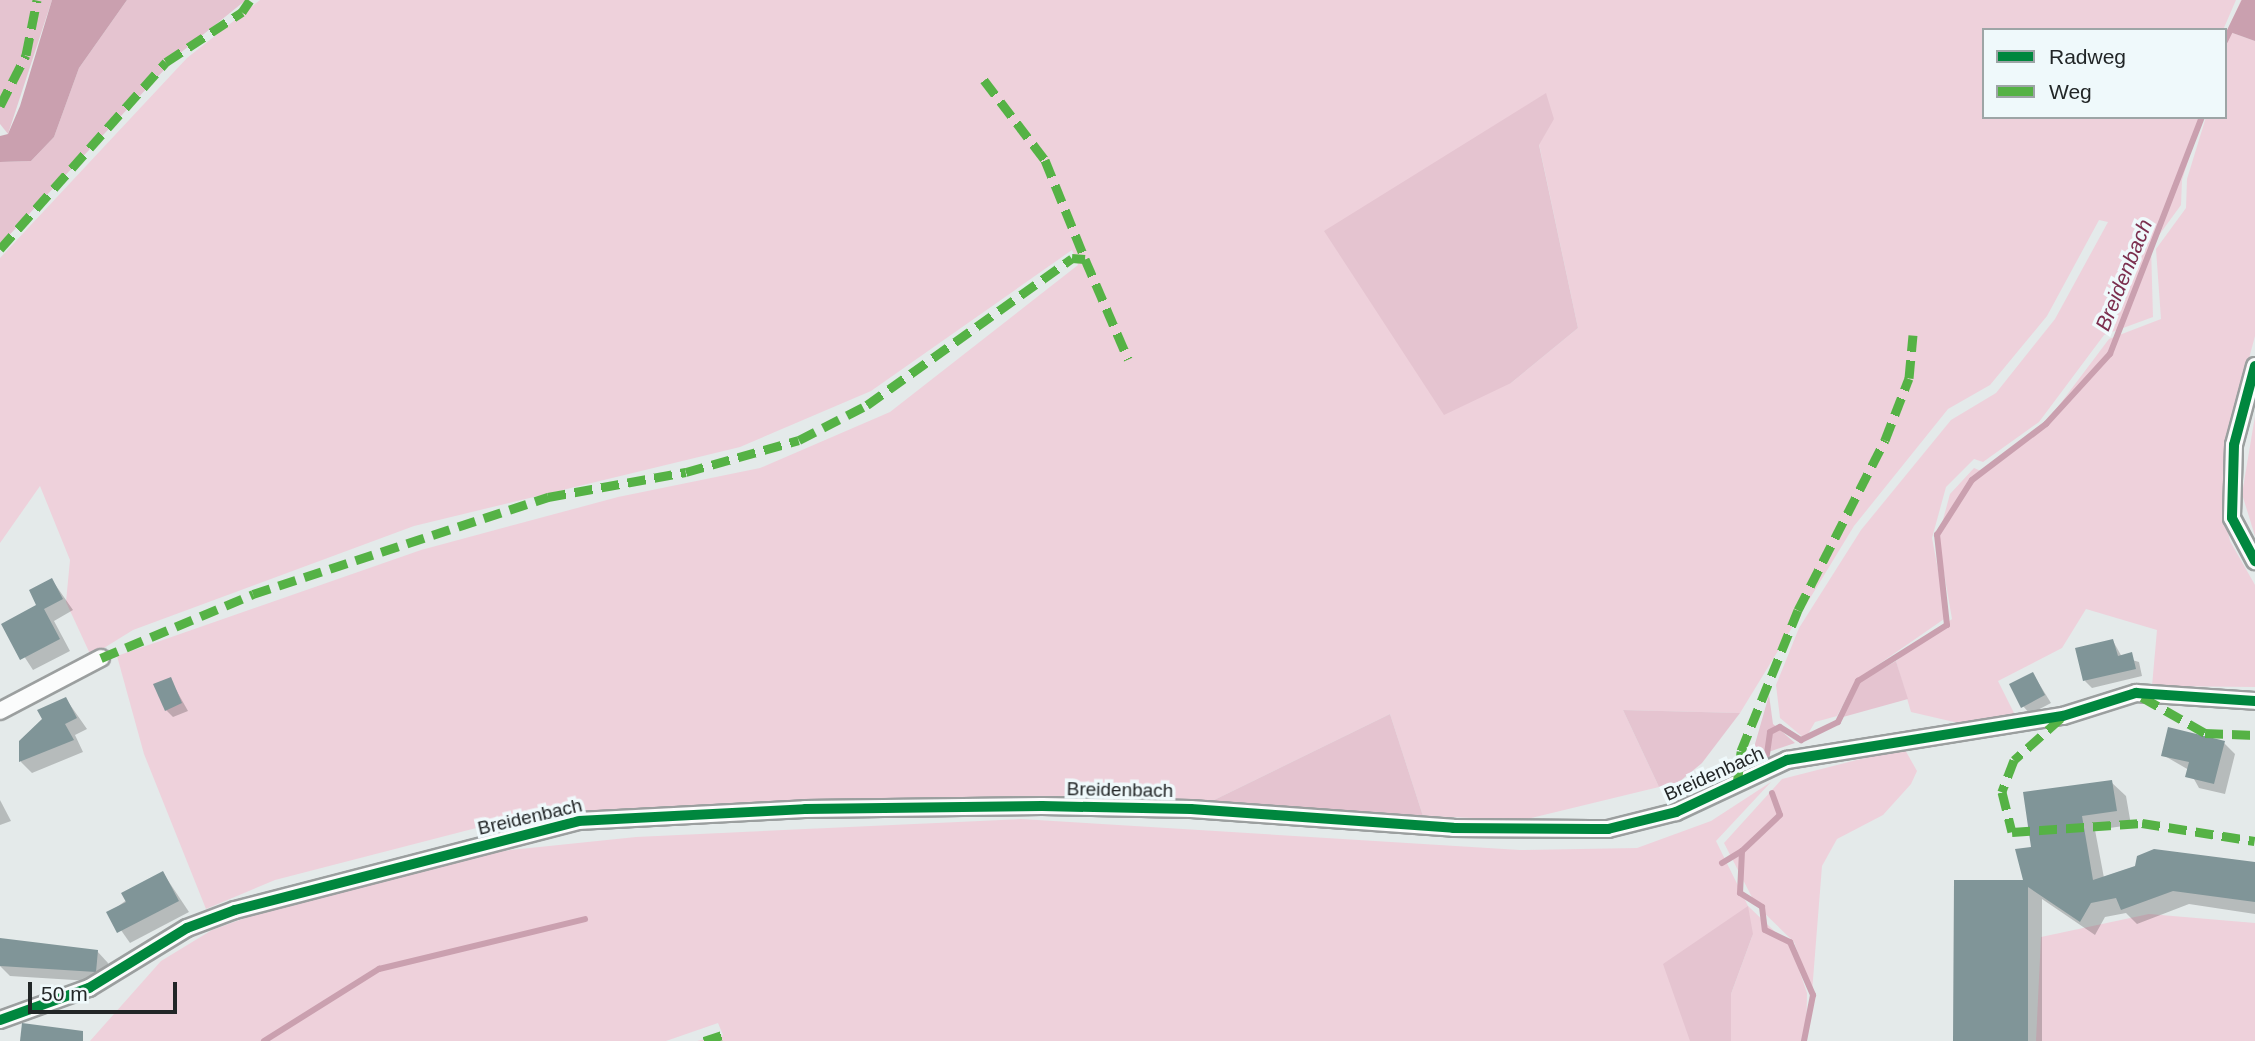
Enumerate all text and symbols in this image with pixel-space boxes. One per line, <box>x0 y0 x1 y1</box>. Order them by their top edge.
legend <box>1982 28 2227 119</box>
text: Radweg <box>2049 45 2126 68</box>
text: Weg <box>2049 80 2092 103</box>
water label: Breidenbach <box>2090 216 2158 334</box>
street label: Breidenbach <box>1661 742 1767 806</box>
street label: Breidenbach <box>1066 778 1174 802</box>
street label: Breidenbach <box>475 794 585 840</box>
scale bar <box>32 968 180 1012</box>
text: 50 m <box>41 982 88 1005</box>

